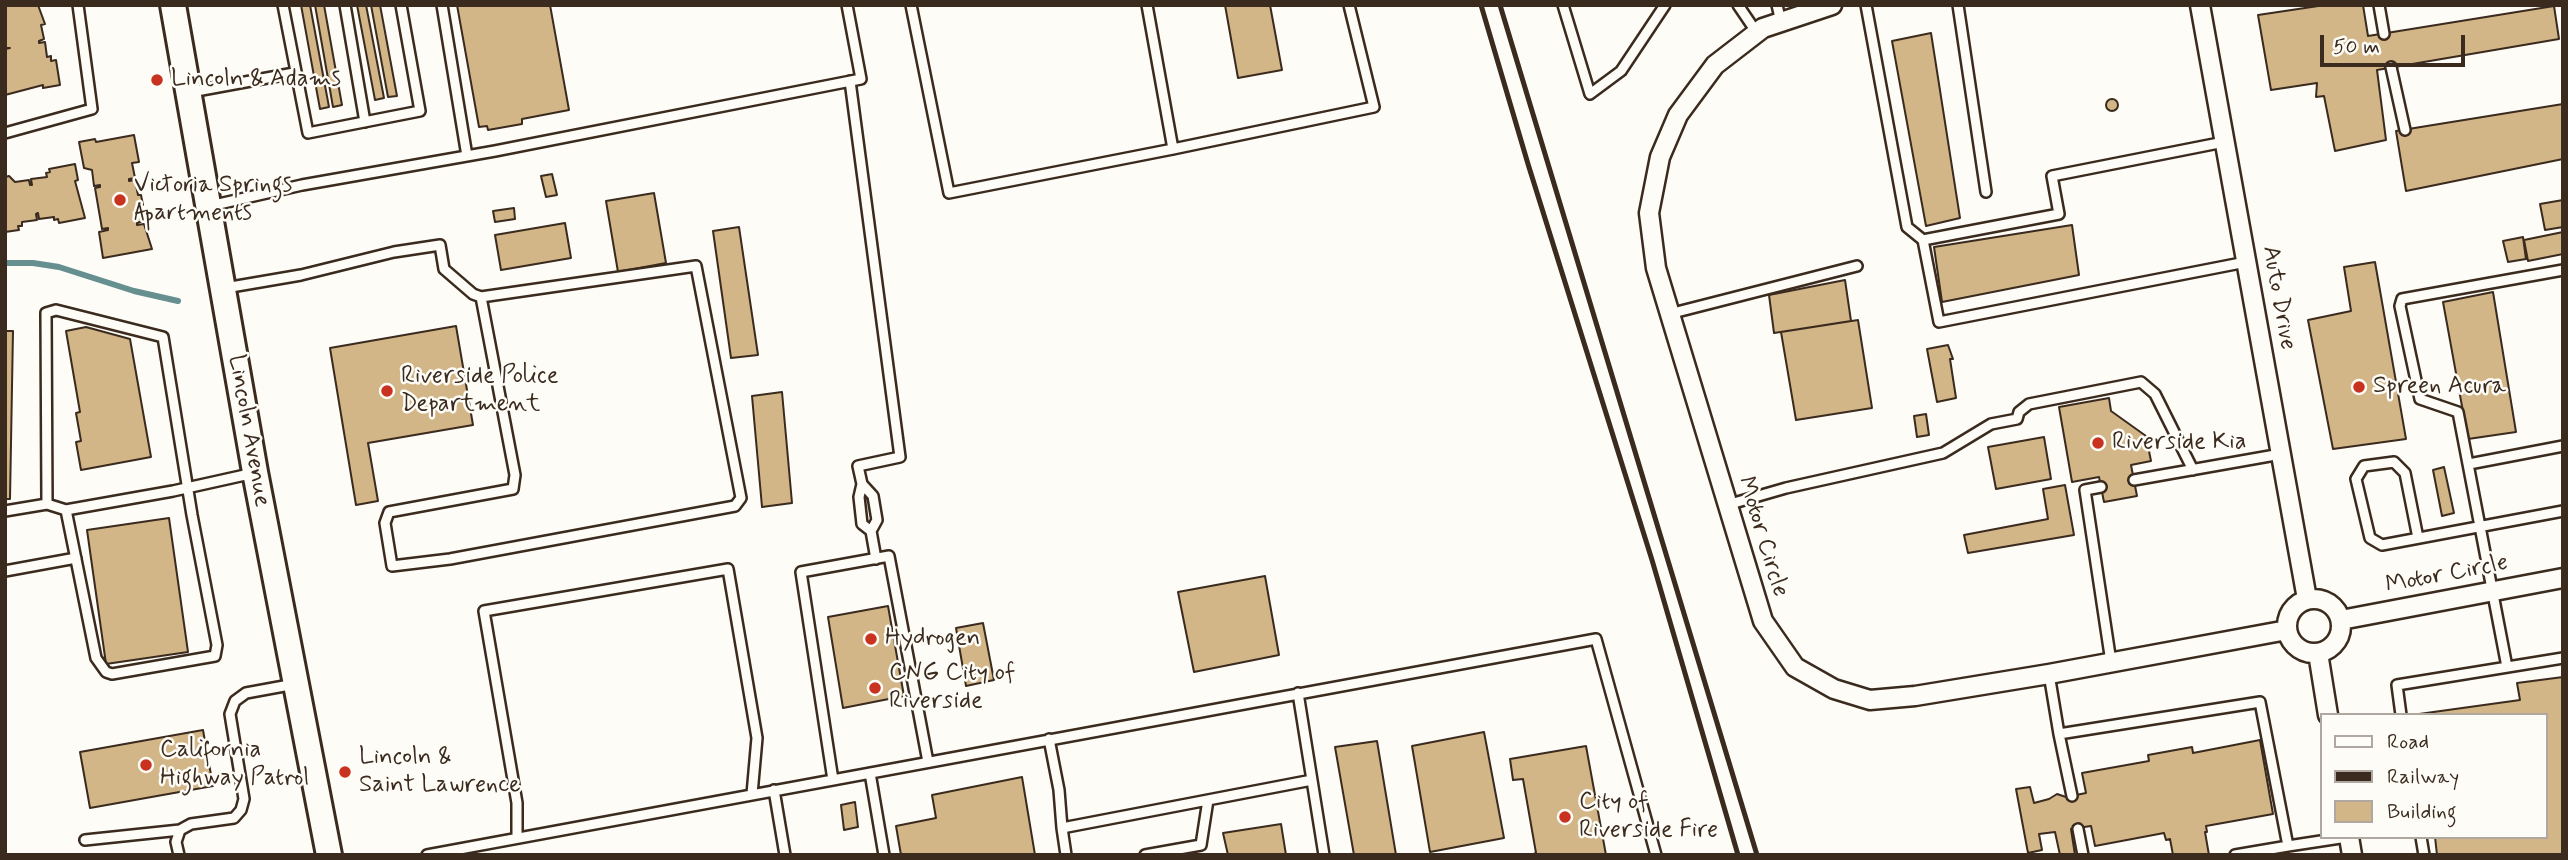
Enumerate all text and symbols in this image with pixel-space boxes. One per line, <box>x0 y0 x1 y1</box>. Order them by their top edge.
scale bar <box>2323 21 2468 65</box>
text: 50 m <box>2333 33 2380 61</box>
place label: Lincoln & Adams <box>171 66 341 94</box>
marker: Lincoln & Adams <box>149 72 165 88</box>
place label: Victoria Springs Apartments <box>134 172 292 228</box>
marker: Victoria Springs Apartments <box>112 192 128 208</box>
street label: Auto Drive <box>2255 244 2301 352</box>
street label: Lincoln Avenue <box>220 353 276 509</box>
place label: Riverside Police Department <box>401 363 559 419</box>
place label: Spreen Acura <box>2373 373 2506 401</box>
marker: Spreen Acura <box>2351 379 2367 395</box>
marker: Riverside Police Department <box>379 383 395 399</box>
place label: Riverside Kia <box>2112 429 2246 457</box>
marker: Riverside Kia <box>2090 435 2106 451</box>
street label: Motor Circle <box>1730 473 1794 601</box>
street label: Motor Circle <box>2383 549 2511 601</box>
place label: Hydrogen <box>885 625 980 653</box>
marker: Hydrogen <box>863 631 879 647</box>
place label: CNG City of Riverside <box>889 660 1015 716</box>
marker: CNG City of Riverside <box>867 680 883 696</box>
legend <box>2320 713 2547 839</box>
text: Road <box>2387 728 2429 756</box>
place label: California Highway Patrol <box>160 737 309 793</box>
place label: Lincoln & Saint Lawrence <box>359 744 521 800</box>
marker: California Highway Patrol <box>138 757 154 773</box>
text: Railway <box>2387 763 2459 791</box>
marker: Lincoln & Saint Lawrence <box>337 764 353 780</box>
place label: City of Riverside Fire <box>1579 789 1718 845</box>
text: Building <box>2387 798 2457 826</box>
marker: City of Riverside Fire <box>1557 809 1573 825</box>

